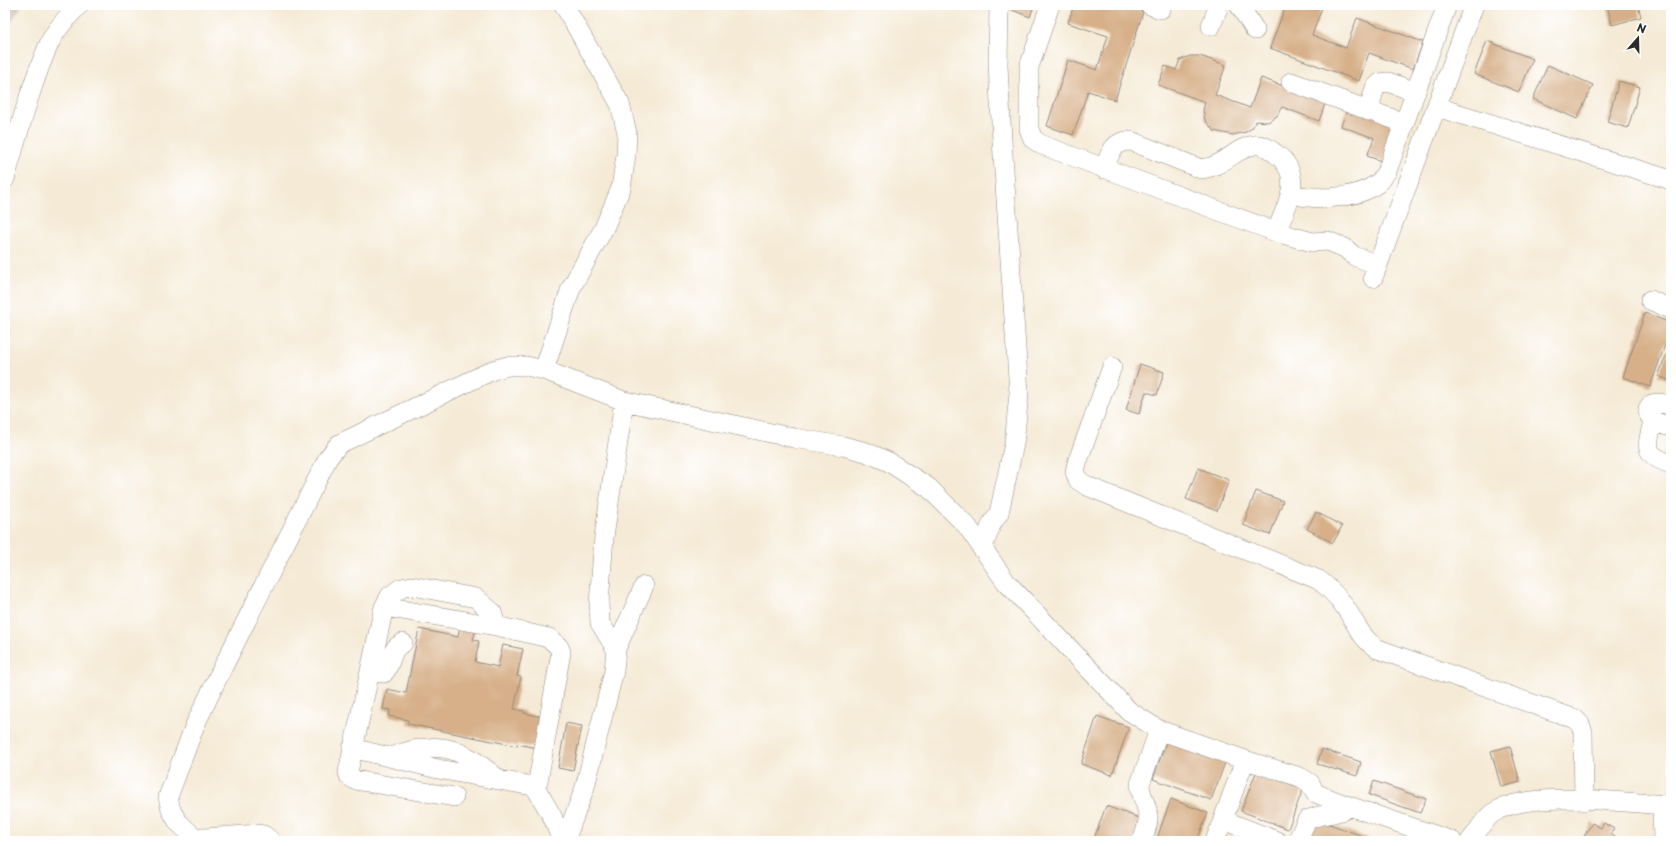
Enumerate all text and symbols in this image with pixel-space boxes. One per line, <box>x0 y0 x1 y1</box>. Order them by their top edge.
north arrow <box>1618 18 1658 58</box>
text: N <box>1635 19 1649 38</box>

